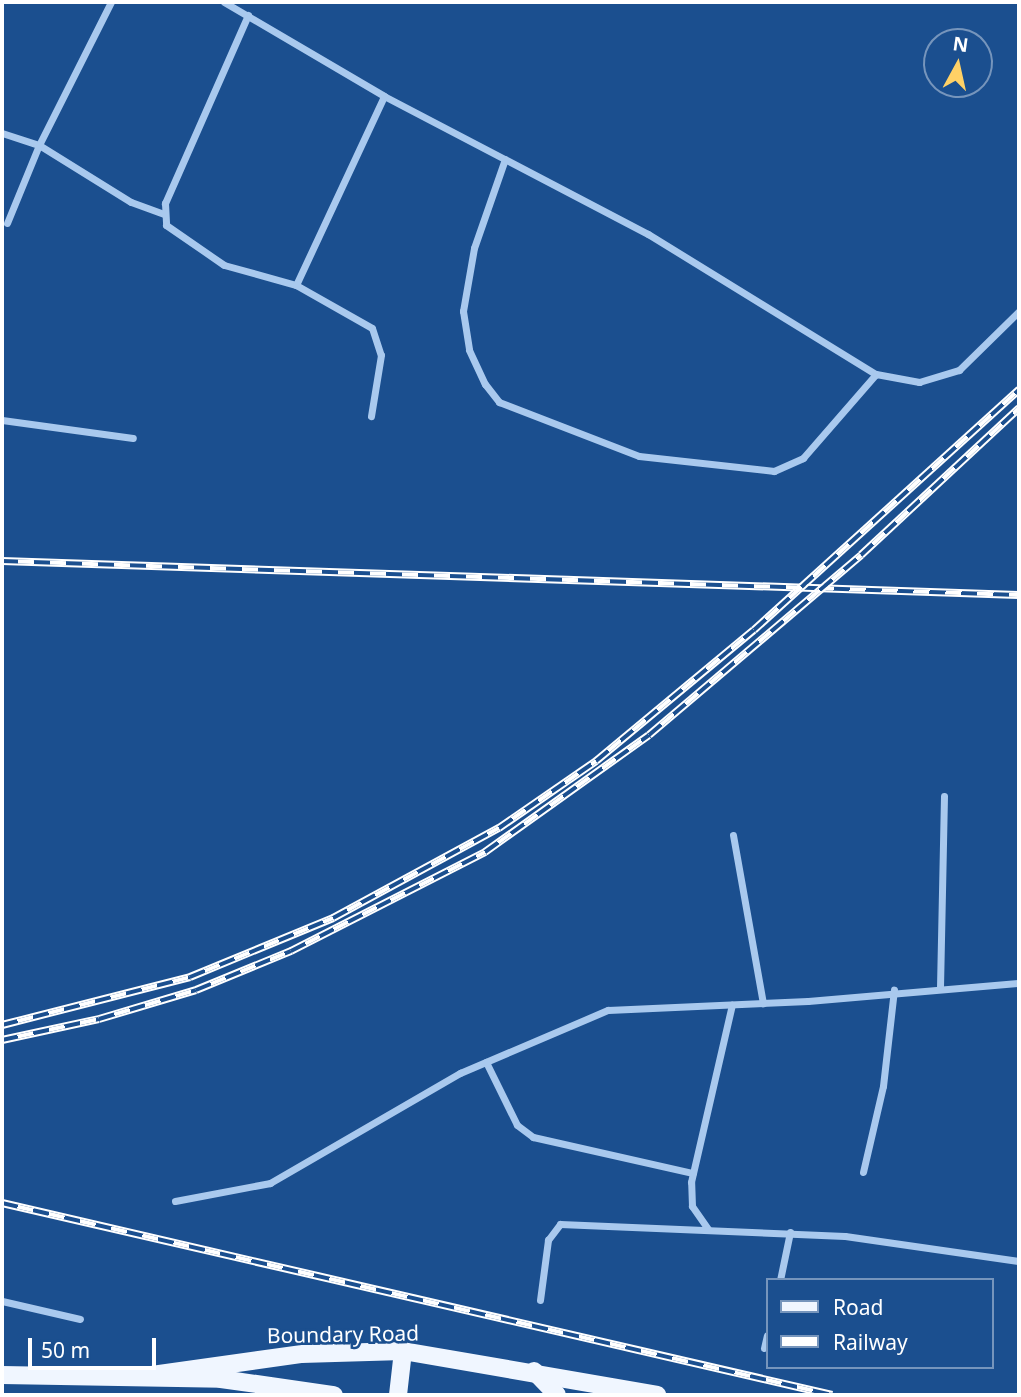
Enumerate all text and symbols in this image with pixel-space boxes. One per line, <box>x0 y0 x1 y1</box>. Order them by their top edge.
north arrow <box>923 28 993 98</box>
text: N <box>951 30 970 58</box>
legend <box>766 1278 993 1369</box>
text: Road <box>833 1293 883 1321</box>
street label: Boundary Road <box>267 1320 419 1348</box>
scale bar <box>32 1324 159 1368</box>
text: Railway <box>833 1328 908 1356</box>
text: 50 m <box>41 1336 90 1364</box>

